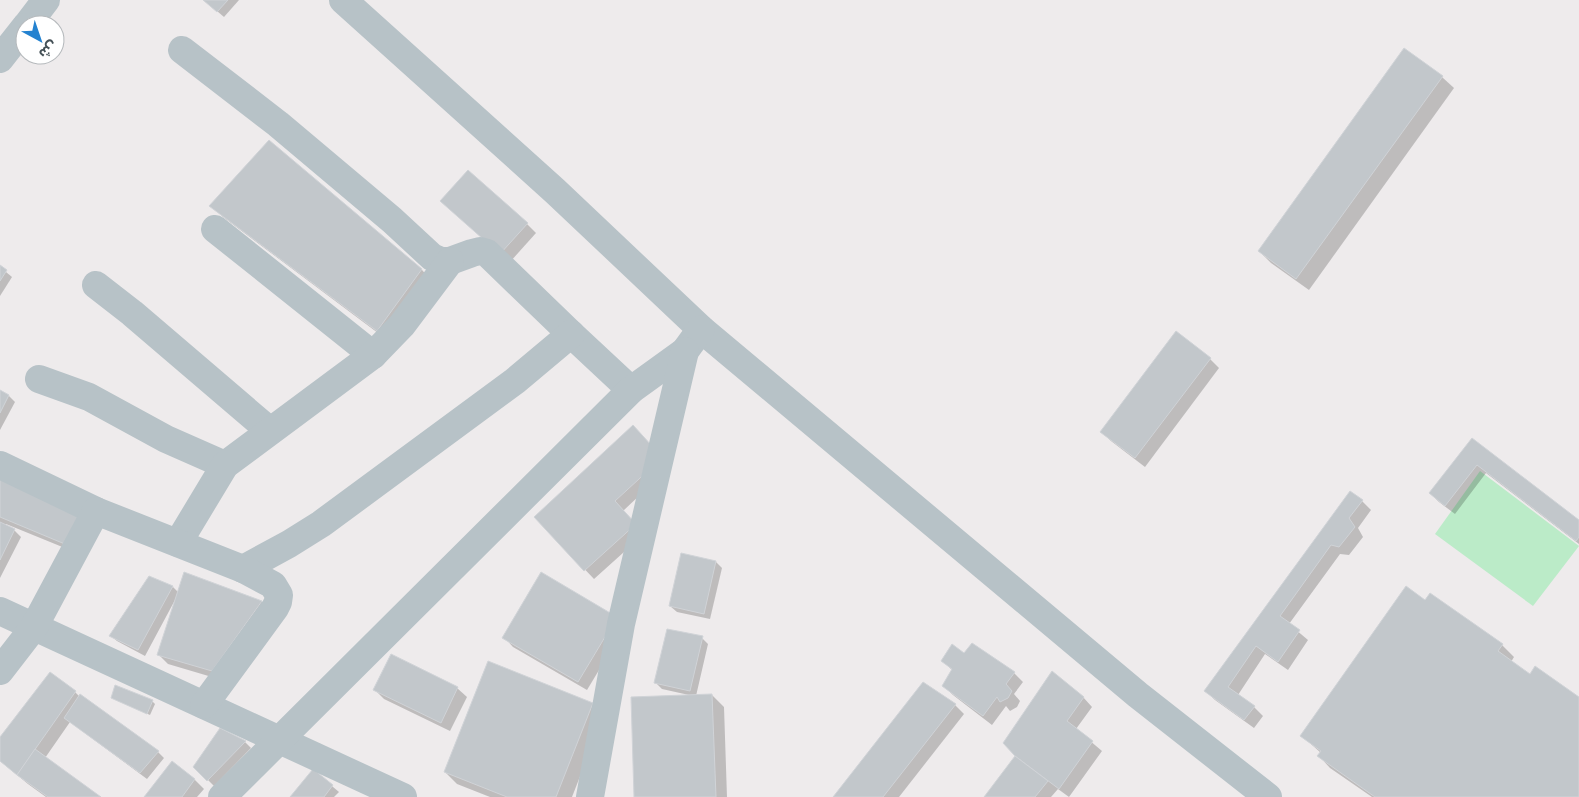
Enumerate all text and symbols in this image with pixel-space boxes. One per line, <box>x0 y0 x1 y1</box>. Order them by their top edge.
north arrow <box>15 15 65 65</box>
text: ش <box>36 38 61 63</box>

